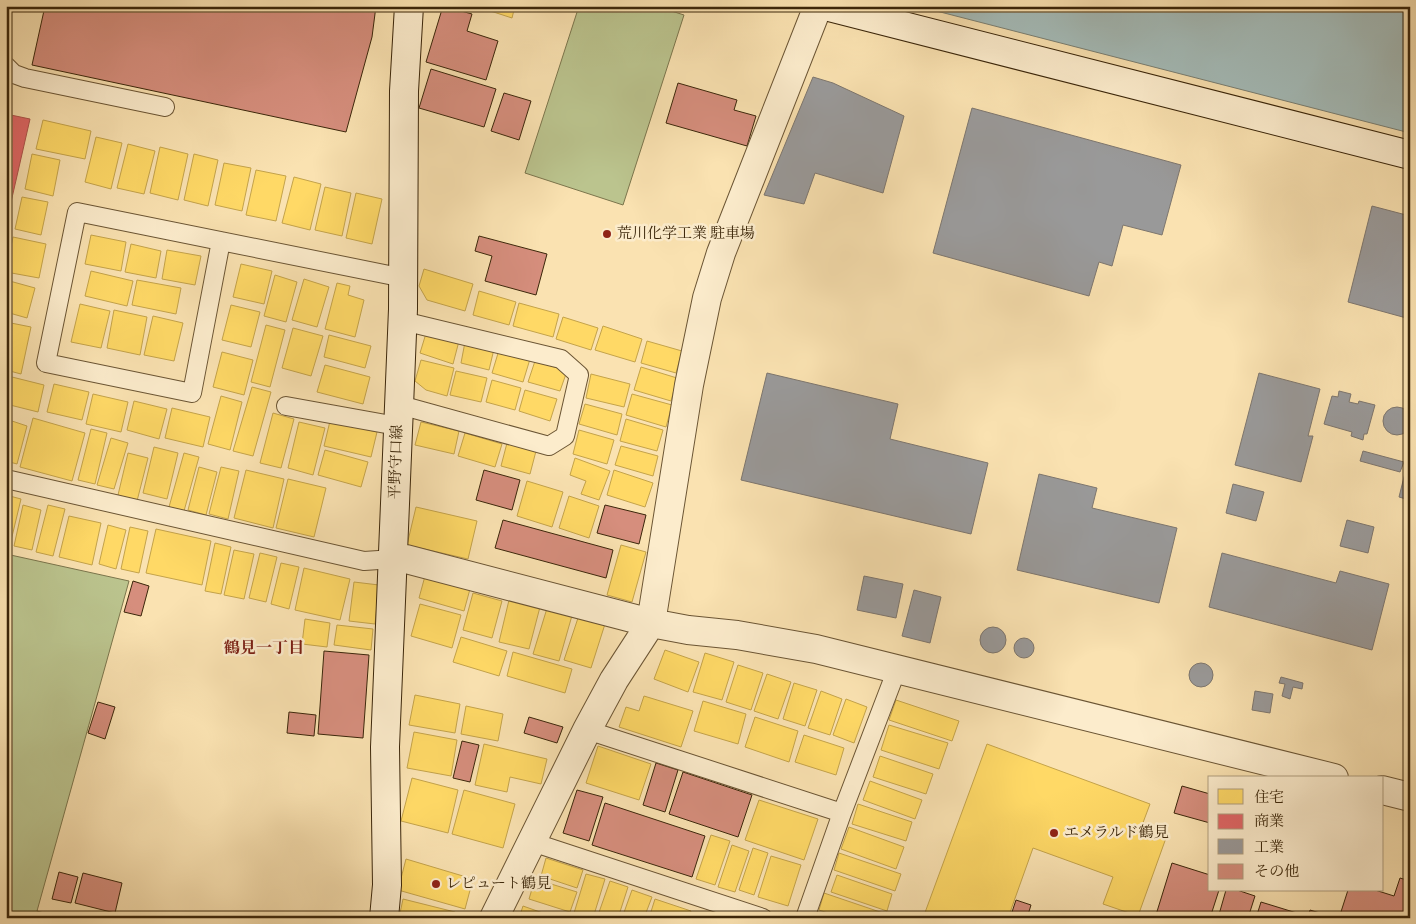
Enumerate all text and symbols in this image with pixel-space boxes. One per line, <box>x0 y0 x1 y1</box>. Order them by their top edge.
place label: 荒川化学工業 駐車場 <box>617 224 755 245</box>
marker: 荒川化学工業 駐車場 <box>601 228 613 240</box>
street label: 平野守口線 <box>385 424 409 500</box>
district label: 鶴見一丁目 <box>224 638 304 660</box>
legend <box>1208 776 1384 892</box>
text: 住宅 <box>1254 788 1284 809</box>
text: 商業 <box>1254 812 1284 833</box>
place label: エメラルド鶴見 <box>1064 823 1169 844</box>
marker: エメラルド鶴見 <box>1048 827 1060 839</box>
text: 工業 <box>1254 838 1284 859</box>
text: その他 <box>1254 862 1299 883</box>
place label: レピュート鶴見 <box>446 874 551 895</box>
marker: レピュート鶴見 <box>430 878 442 890</box>

